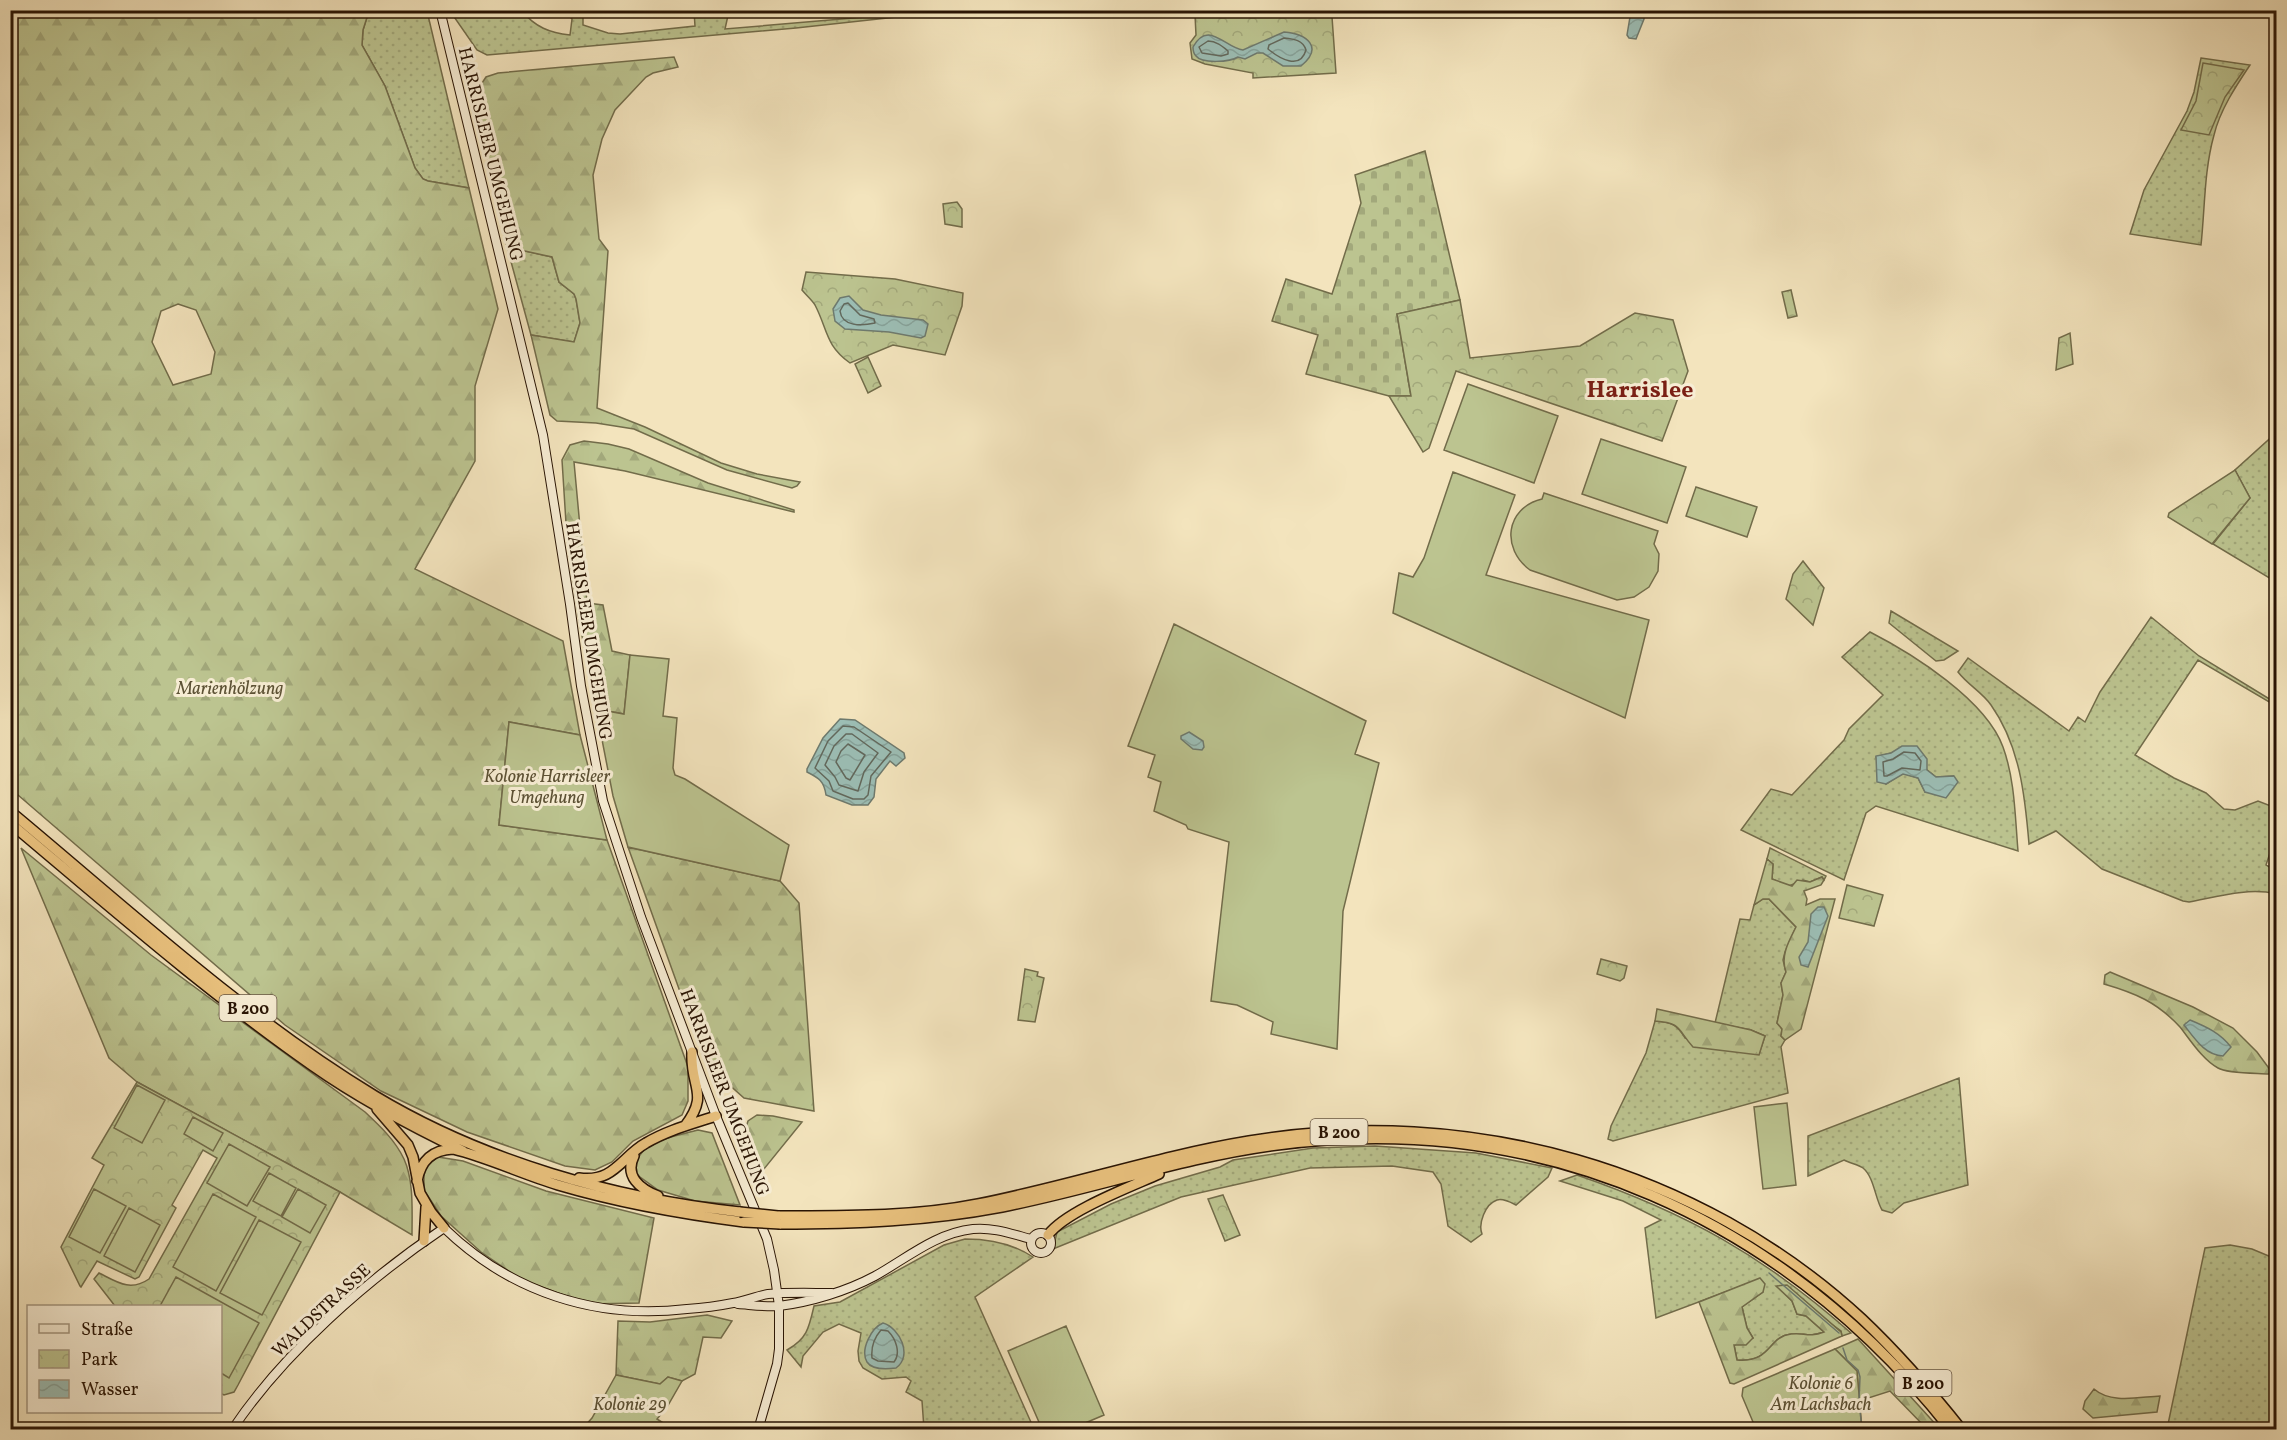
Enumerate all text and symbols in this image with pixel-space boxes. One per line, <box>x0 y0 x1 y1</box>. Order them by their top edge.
street label: HARRISLEER UMGEHUNG <box>451 45 528 264</box>
district label: Harrislee <box>1587 374 1693 408</box>
street label: HARRISLEER UMGEHUNG <box>558 521 617 742</box>
park label: Marienhölzung <box>176 677 283 702</box>
park label: Kolonie Harrisleer Umgehung <box>484 765 610 811</box>
street label: HARRISLEER UMGEHUNG <box>673 985 775 1200</box>
road number: B 200 <box>220 995 276 1021</box>
road number: B 200 <box>1310 1119 1368 1145</box>
street label: WALDSTRASSE <box>267 1258 377 1364</box>
legend <box>27 1305 222 1413</box>
text: Straße <box>81 1318 133 1343</box>
text: Park <box>81 1348 118 1373</box>
road number: B 200 <box>1894 1370 1952 1396</box>
park label: Kolonie 6 Am Lachsbach <box>1770 1372 1872 1418</box>
text: Wasser <box>81 1378 139 1403</box>
park label: Kolonie 29 <box>593 1393 667 1418</box>

